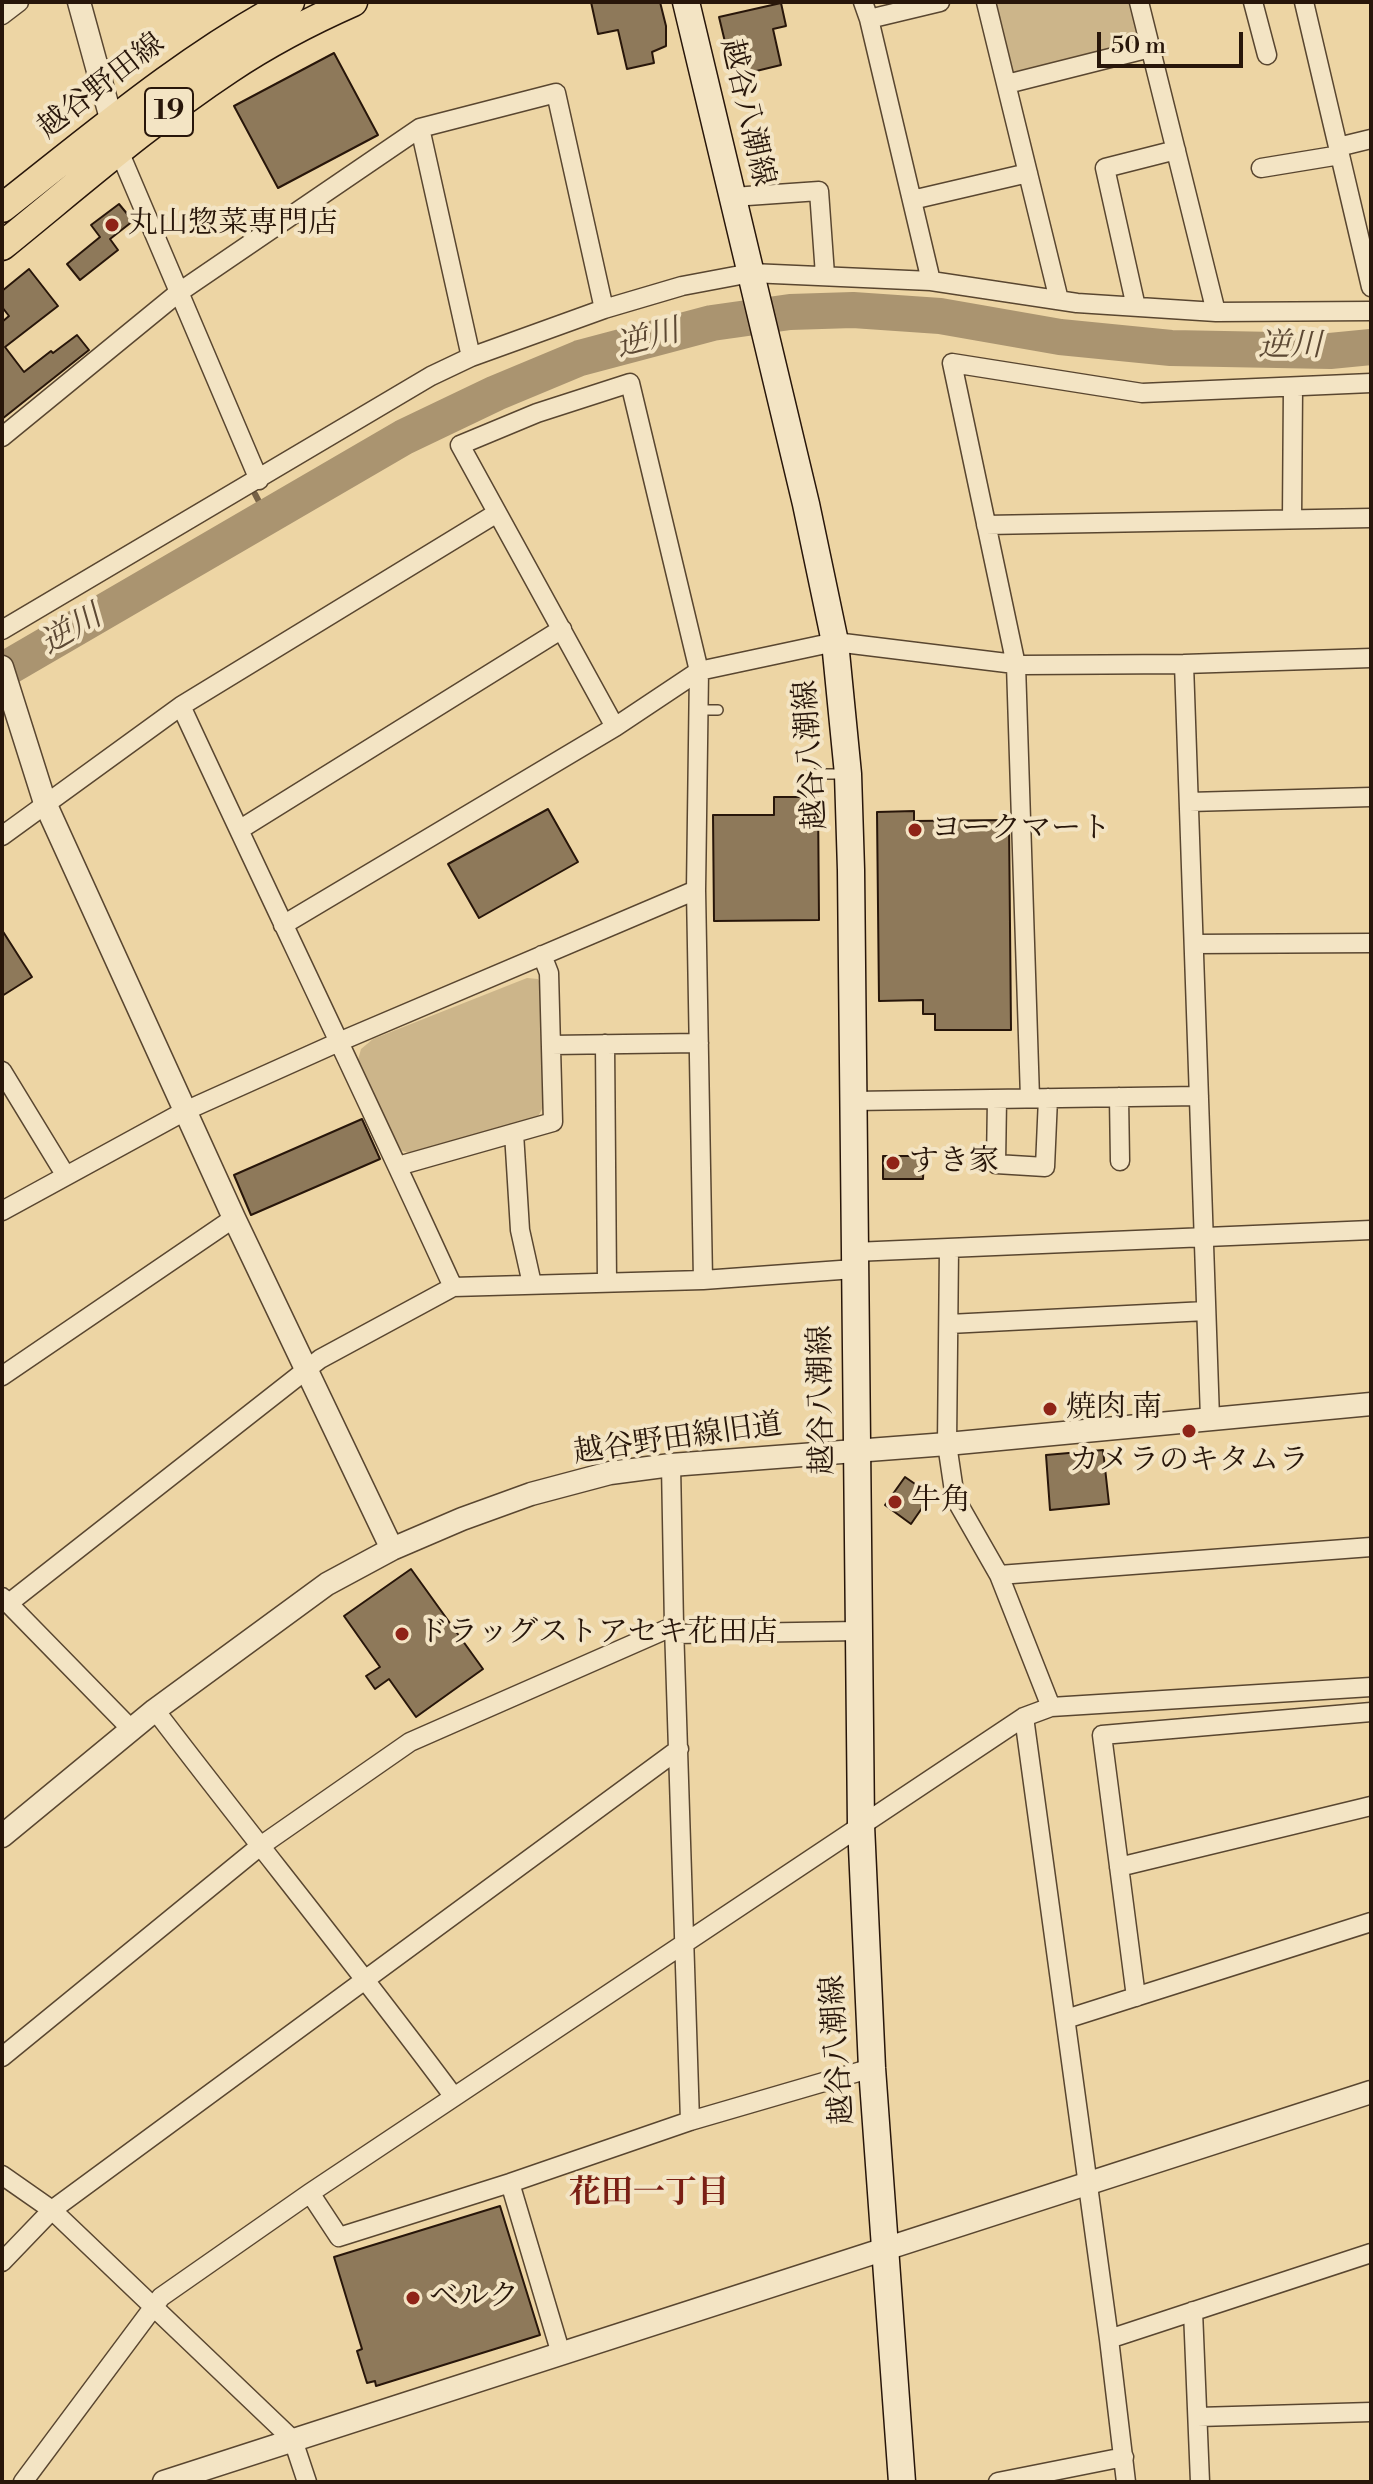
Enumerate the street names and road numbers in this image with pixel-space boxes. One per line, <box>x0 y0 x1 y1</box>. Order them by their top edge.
street label: 越谷野田線 <box>32 27 172 147</box>
street label: 越谷八潮線 <box>712 36 780 190</box>
road number: 19 <box>145 88 193 136</box>
street label: 越谷八潮線 <box>789 679 835 831</box>
street label: 越谷八潮線 <box>804 1325 842 1475</box>
street label: 越谷野田線旧道 <box>572 1408 784 1472</box>
street label: 越谷八潮線 <box>816 1974 862 2126</box>

